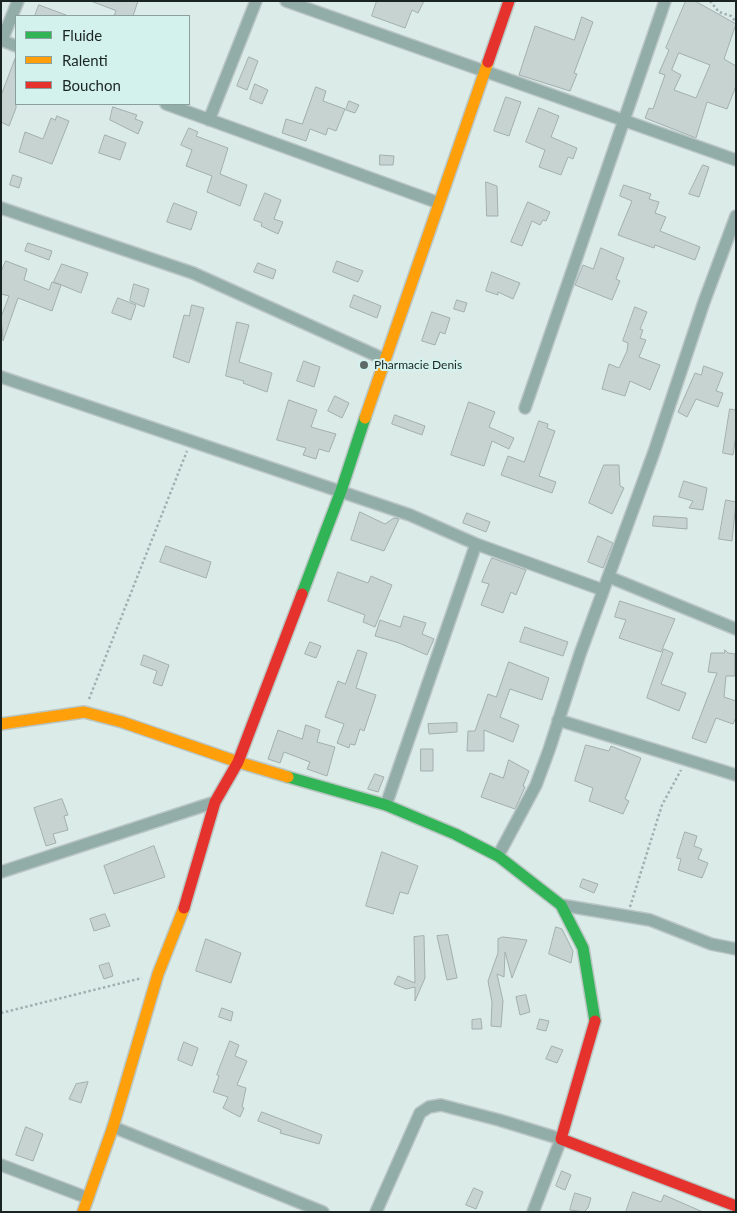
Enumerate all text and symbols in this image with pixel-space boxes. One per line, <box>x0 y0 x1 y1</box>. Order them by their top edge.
legend <box>15 15 190 105</box>
text: Fluide <box>62 26 102 44</box>
text: Ralenti <box>62 51 108 69</box>
text: Bouchon <box>62 76 121 94</box>
place label: Pharmacie Denis <box>374 358 462 372</box>
marker: Pharmacie Denis <box>358 359 370 371</box>

